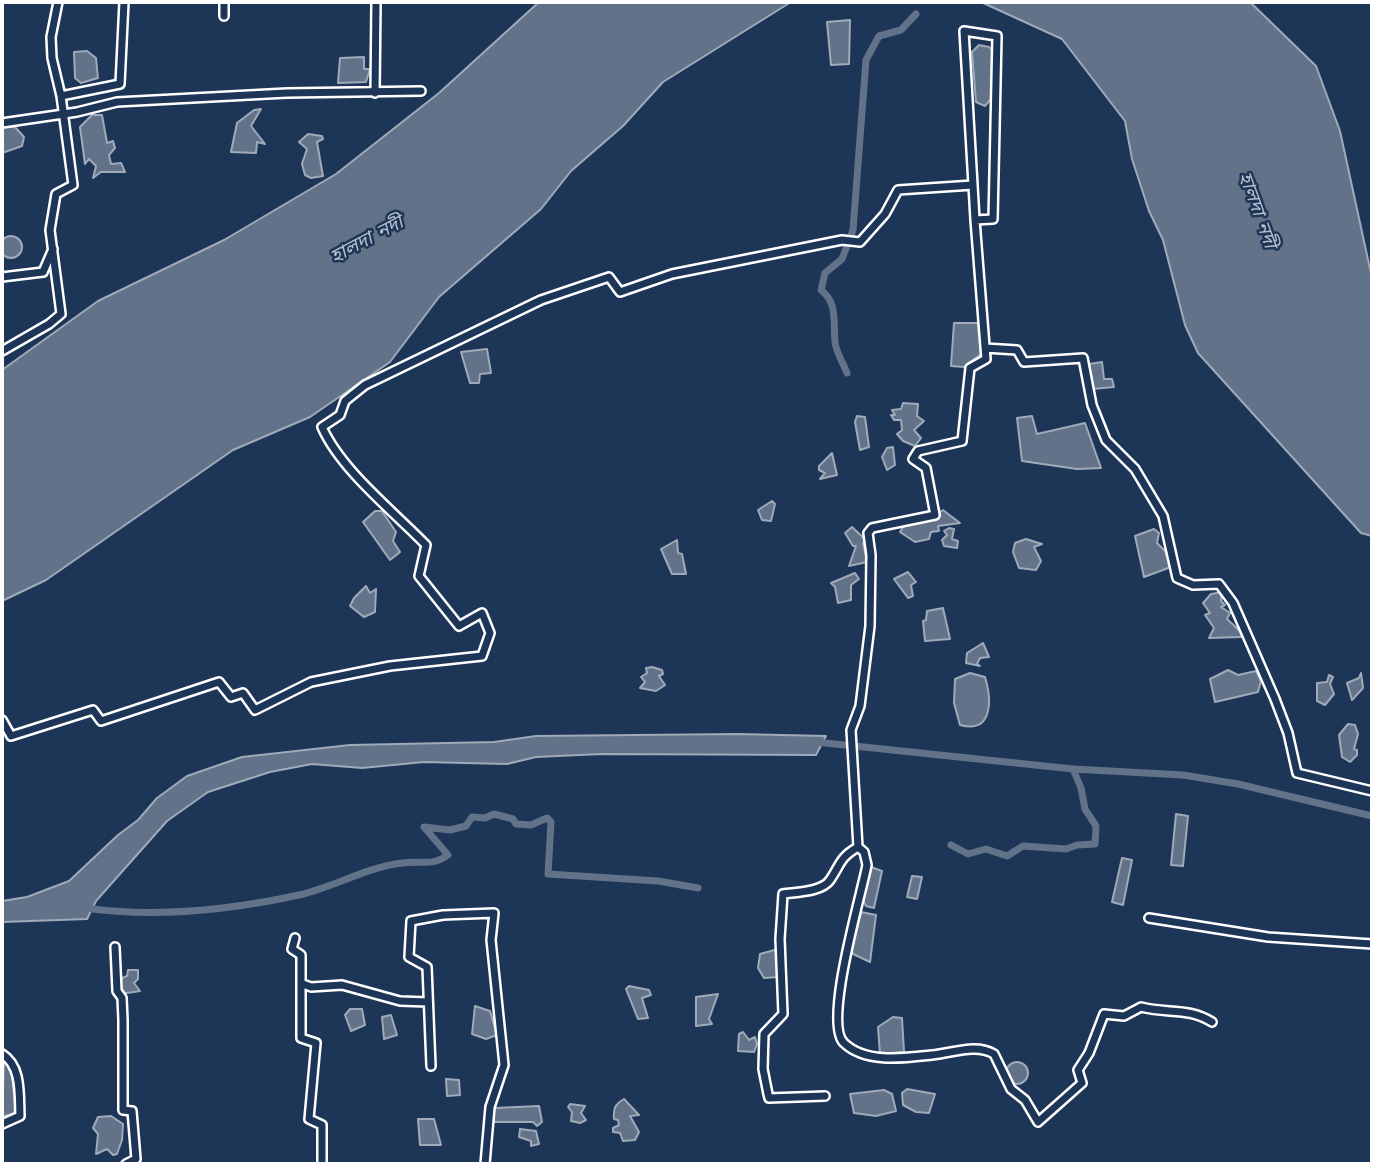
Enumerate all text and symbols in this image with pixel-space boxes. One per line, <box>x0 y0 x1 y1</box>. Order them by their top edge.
water label: হালদা নদী <box>1231 170 1279 252</box>
water label: হালদা নদী <box>328 213 408 271</box>

